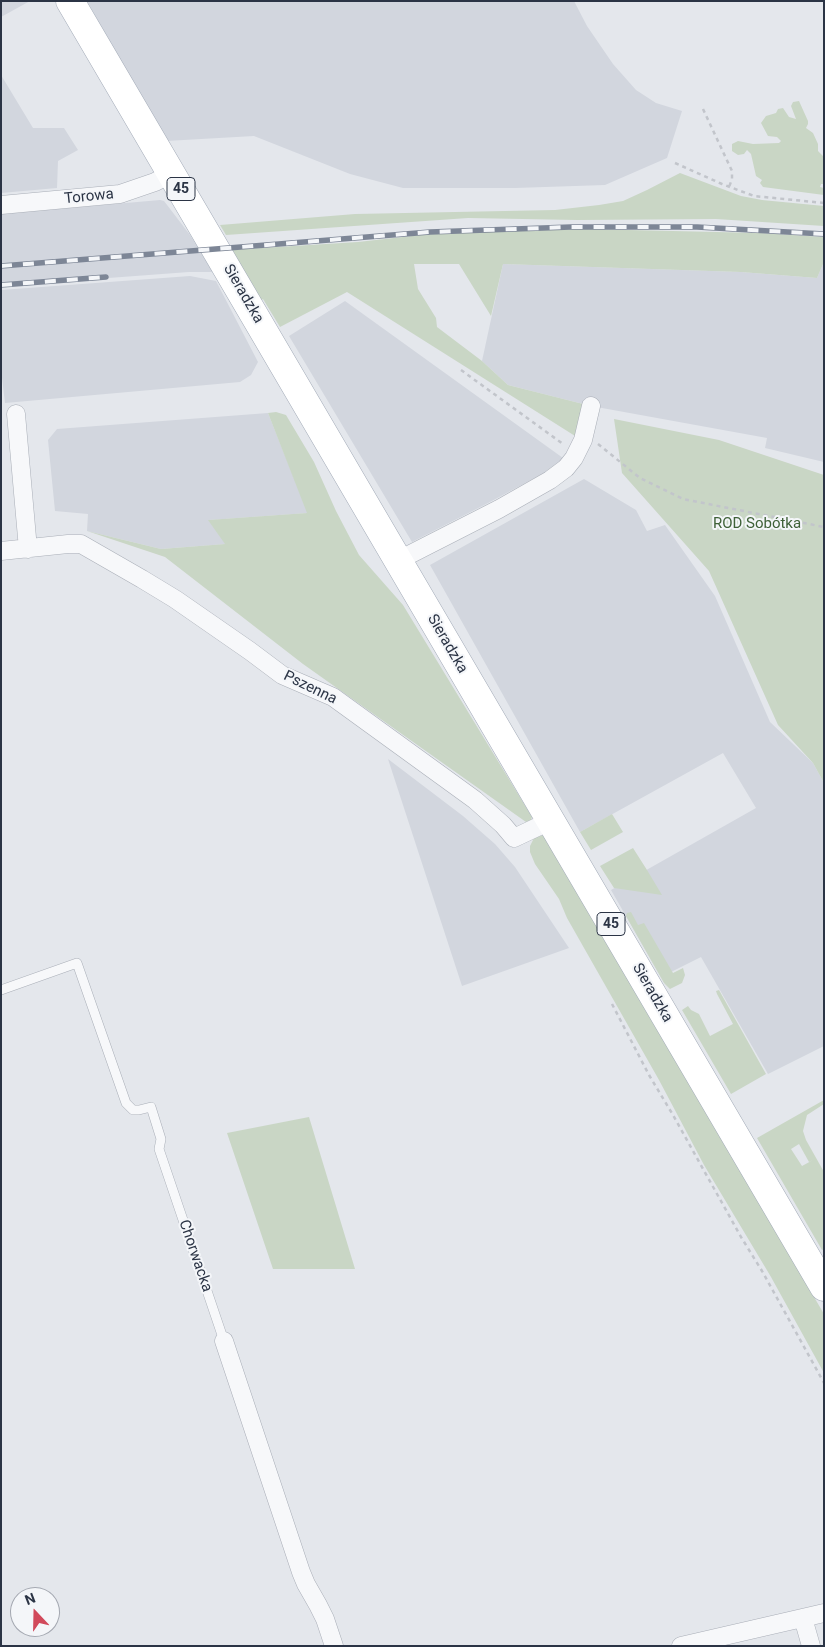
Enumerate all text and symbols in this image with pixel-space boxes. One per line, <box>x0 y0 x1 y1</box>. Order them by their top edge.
road number: 45 <box>167 178 195 200</box>
street label: Torowa <box>63 185 115 209</box>
street label: Sieradzka <box>219 261 267 327</box>
park label: ROD Sobótka <box>713 515 801 533</box>
street label: Sieradzka <box>423 611 471 677</box>
street label: Pszenna <box>280 667 340 709</box>
road number: 45 <box>597 912 625 936</box>
street label: Sieradzka <box>628 960 676 1026</box>
street label: Chorwacka <box>174 1218 216 1294</box>
north arrow <box>10 1587 60 1637</box>
text: N <box>22 1590 37 1608</box>

